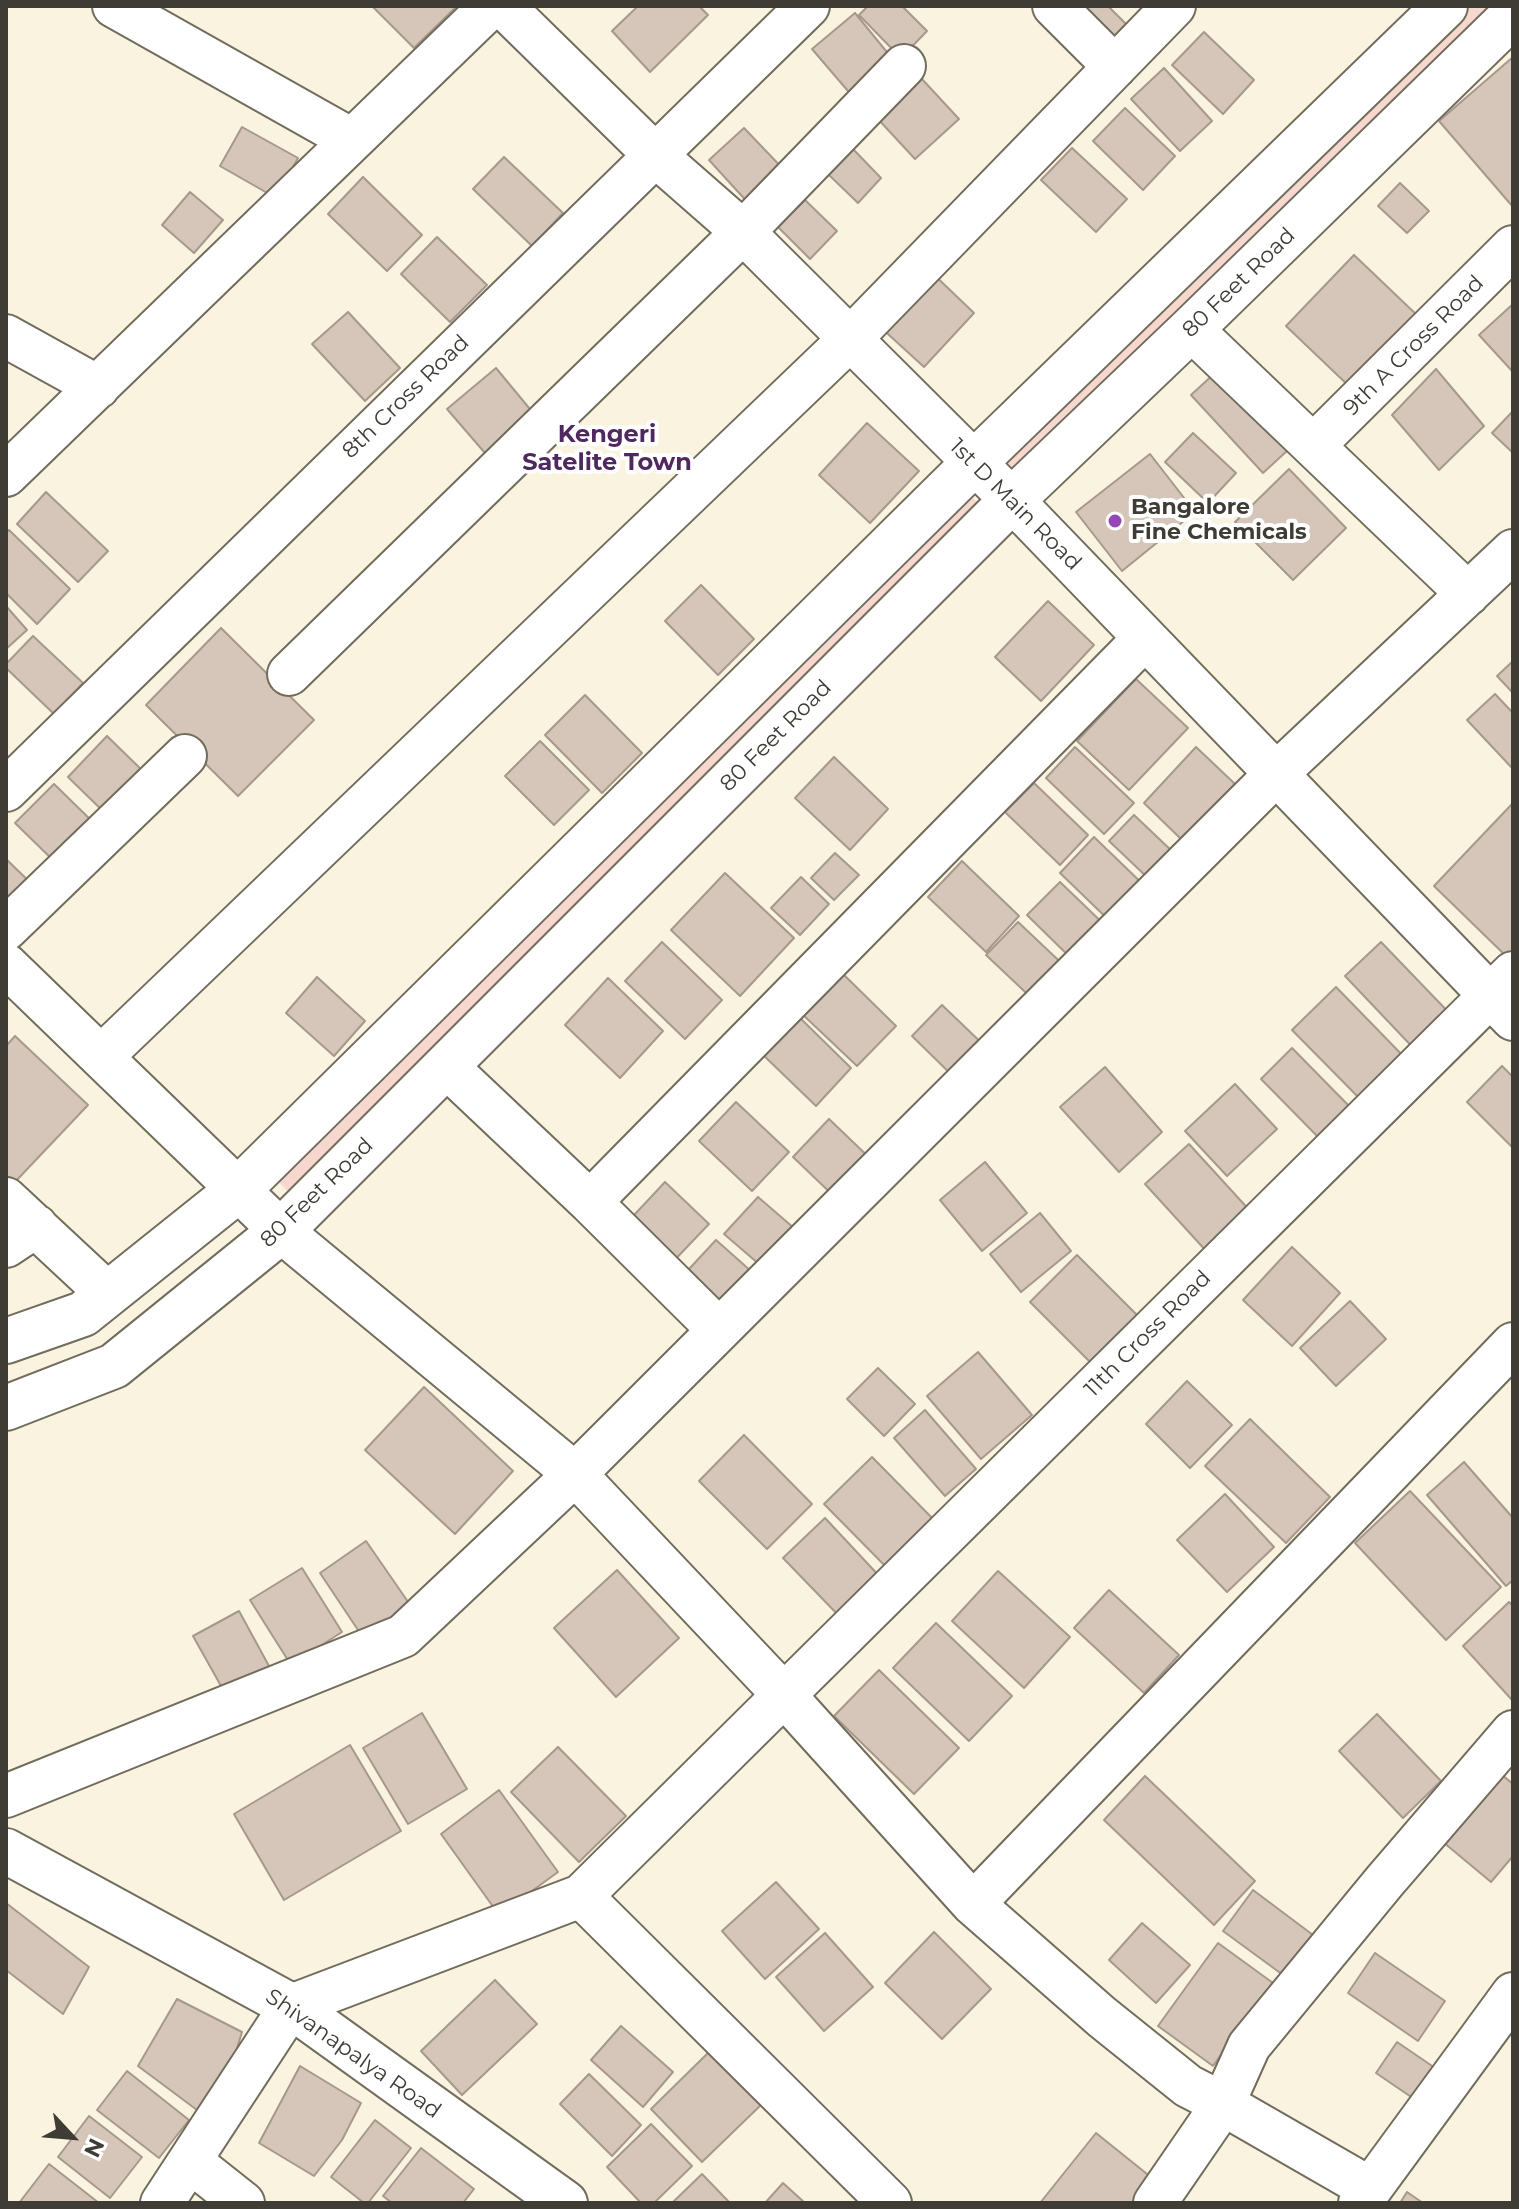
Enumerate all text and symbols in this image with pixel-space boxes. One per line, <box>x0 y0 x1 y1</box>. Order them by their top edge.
street label: 80 Feet Road <box>1177 223 1301 343</box>
street label: 9th A Cross Road <box>1338 270 1490 422</box>
street label: 8th Cross Road <box>337 330 475 464</box>
district label: Kengeri Satelite Town <box>522 421 692 477</box>
street label: 1st D Main Road <box>944 434 1086 576</box>
place label: Bangalore Fine Chemicals <box>1131 495 1307 546</box>
marker: Bangalore Fine Chemicals <box>1106 512 1124 530</box>
street label: 80 Feet Road <box>715 675 837 797</box>
street label: 80 Feet Road <box>255 1133 379 1253</box>
street label: 11th Cross Road <box>1079 1265 1217 1403</box>
street label: Shivanapalya Road <box>260 1984 446 2124</box>
north arrow <box>32 2097 112 2177</box>
text: N <box>78 2134 110 2162</box>

